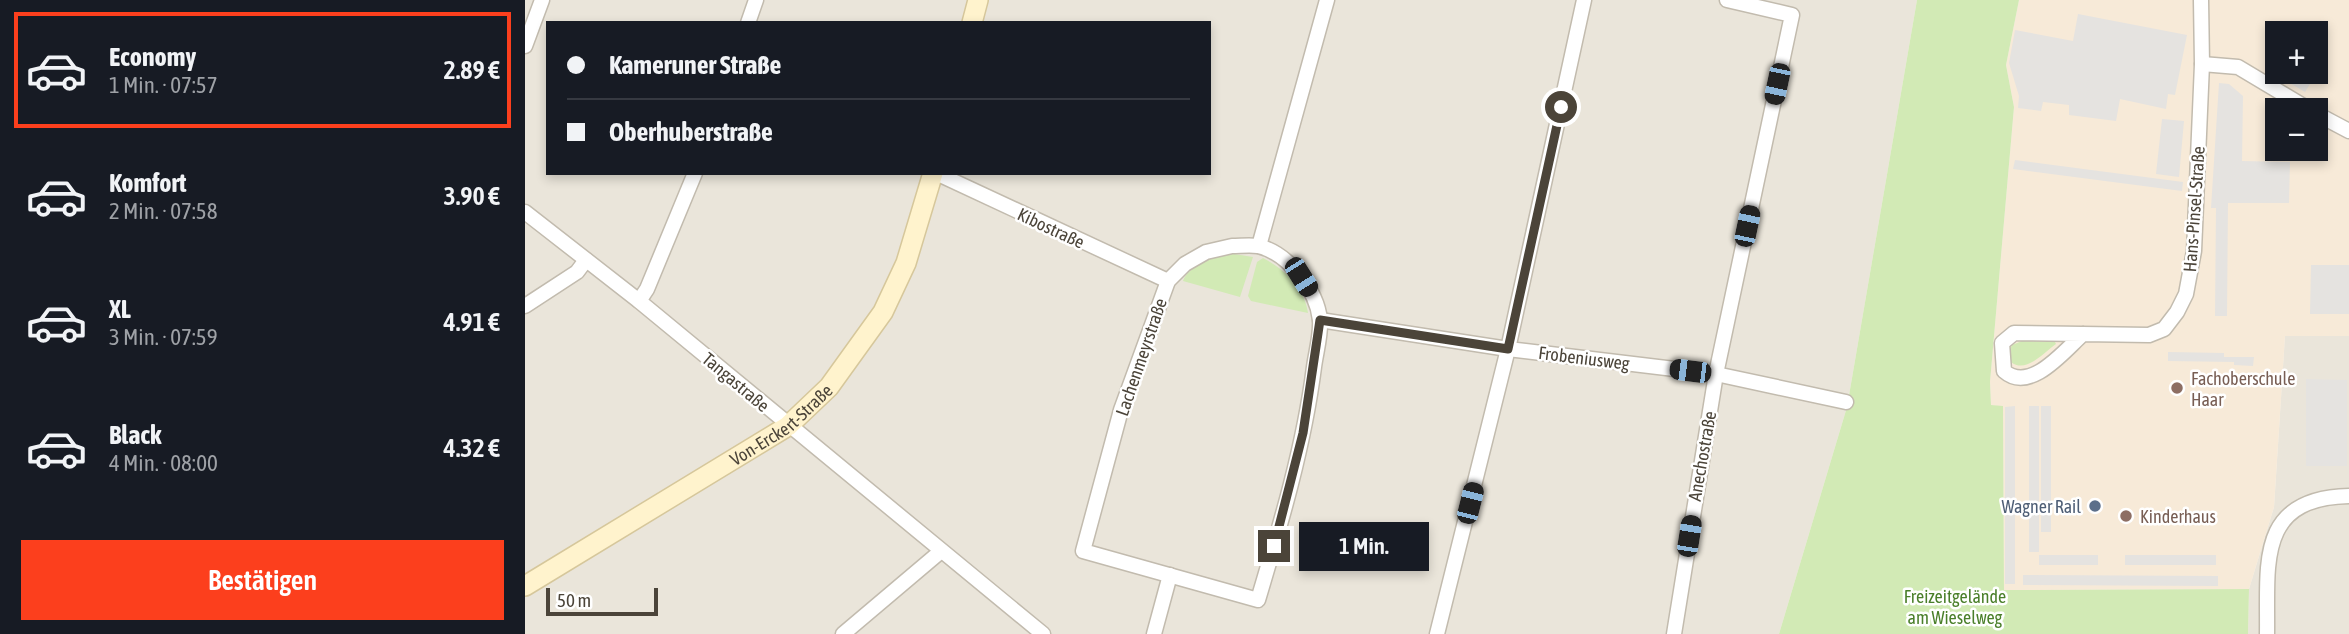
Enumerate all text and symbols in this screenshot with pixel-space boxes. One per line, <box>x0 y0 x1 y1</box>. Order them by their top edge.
map controls <box>2265 21 2328 161</box>
button: + <box>2265 21 2328 84</box>
icon: car <box>25 39 88 102</box>
text: Economy <box>109 42 196 72</box>
text: Kameruner Straße <box>609 50 781 80</box>
text: 2.89 € <box>443 55 500 85</box>
car <box>1763 61 1792 107</box>
text: 1 Min. · 07:57 <box>109 72 217 98</box>
route start <box>1545 91 1577 123</box>
button: − <box>2265 98 2328 161</box>
text: Oberhuberstraße <box>609 117 773 147</box>
street label: Hans-Pinsel-Straße <box>2179 145 2209 273</box>
icon: car <box>25 165 88 228</box>
text: Komfort <box>109 168 186 198</box>
text: 3.90 € <box>443 181 500 211</box>
text: 2 Min. · 07:58 <box>109 198 217 224</box>
street label: Kibostraße <box>1014 203 1088 253</box>
car <box>1733 203 1762 249</box>
car <box>1281 254 1322 300</box>
icon: car <box>25 291 88 354</box>
text: XL <box>109 294 131 324</box>
street label: Lachenmeyrstraße <box>1111 296 1171 418</box>
text: 4.91 € <box>443 307 500 337</box>
text: 3 Min. · 07:59 <box>109 324 217 350</box>
street label: Frobeniusweg <box>1537 342 1631 374</box>
street label: Tangastraße <box>698 348 774 416</box>
car <box>1668 358 1713 384</box>
place label: Fachoberschule Haar <box>2191 368 2295 410</box>
street label: Von-Erckert-Straße <box>726 379 836 469</box>
marker: Fachoberschule Haar <box>2169 380 2185 396</box>
street label: Anechostraße <box>1684 409 1720 503</box>
icon: car <box>25 417 88 480</box>
text: Black <box>109 420 161 450</box>
text: 4.32 € <box>443 433 500 463</box>
text: 4 Min. · 08:00 <box>109 450 218 476</box>
car <box>1455 480 1486 526</box>
place label: Wagner Rail <box>2001 496 2081 517</box>
marker: Wagner Rail <box>2087 498 2103 514</box>
place label: Kinderhaus <box>2140 506 2216 527</box>
marker: Kinderhaus <box>2118 508 2134 524</box>
car <box>1676 514 1703 558</box>
callout: 1 Min. <box>1299 522 1428 570</box>
route end <box>1258 530 1290 562</box>
text: 1 Min. <box>1339 533 1389 559</box>
button: Bestätigen <box>21 540 504 620</box>
scale bar <box>546 585 658 617</box>
park label: Freizeitgelände am Wieselweg <box>1904 586 2006 628</box>
text: 50 m <box>557 589 591 611</box>

